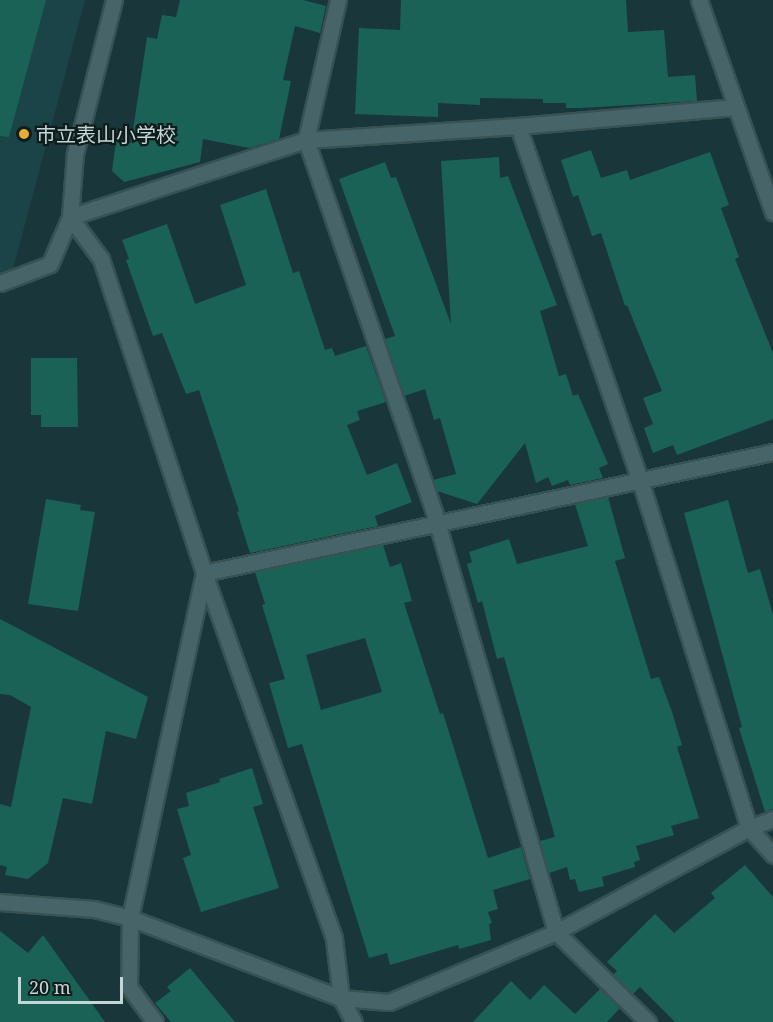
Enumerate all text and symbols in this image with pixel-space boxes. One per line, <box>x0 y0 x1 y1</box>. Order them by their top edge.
place label: 市立表山小学校 <box>36 122 176 146</box>
marker: 市立表山小学校 <box>17 127 31 141</box>
scale bar <box>21 965 126 1003</box>
text: 20 m <box>29 975 71 999</box>

